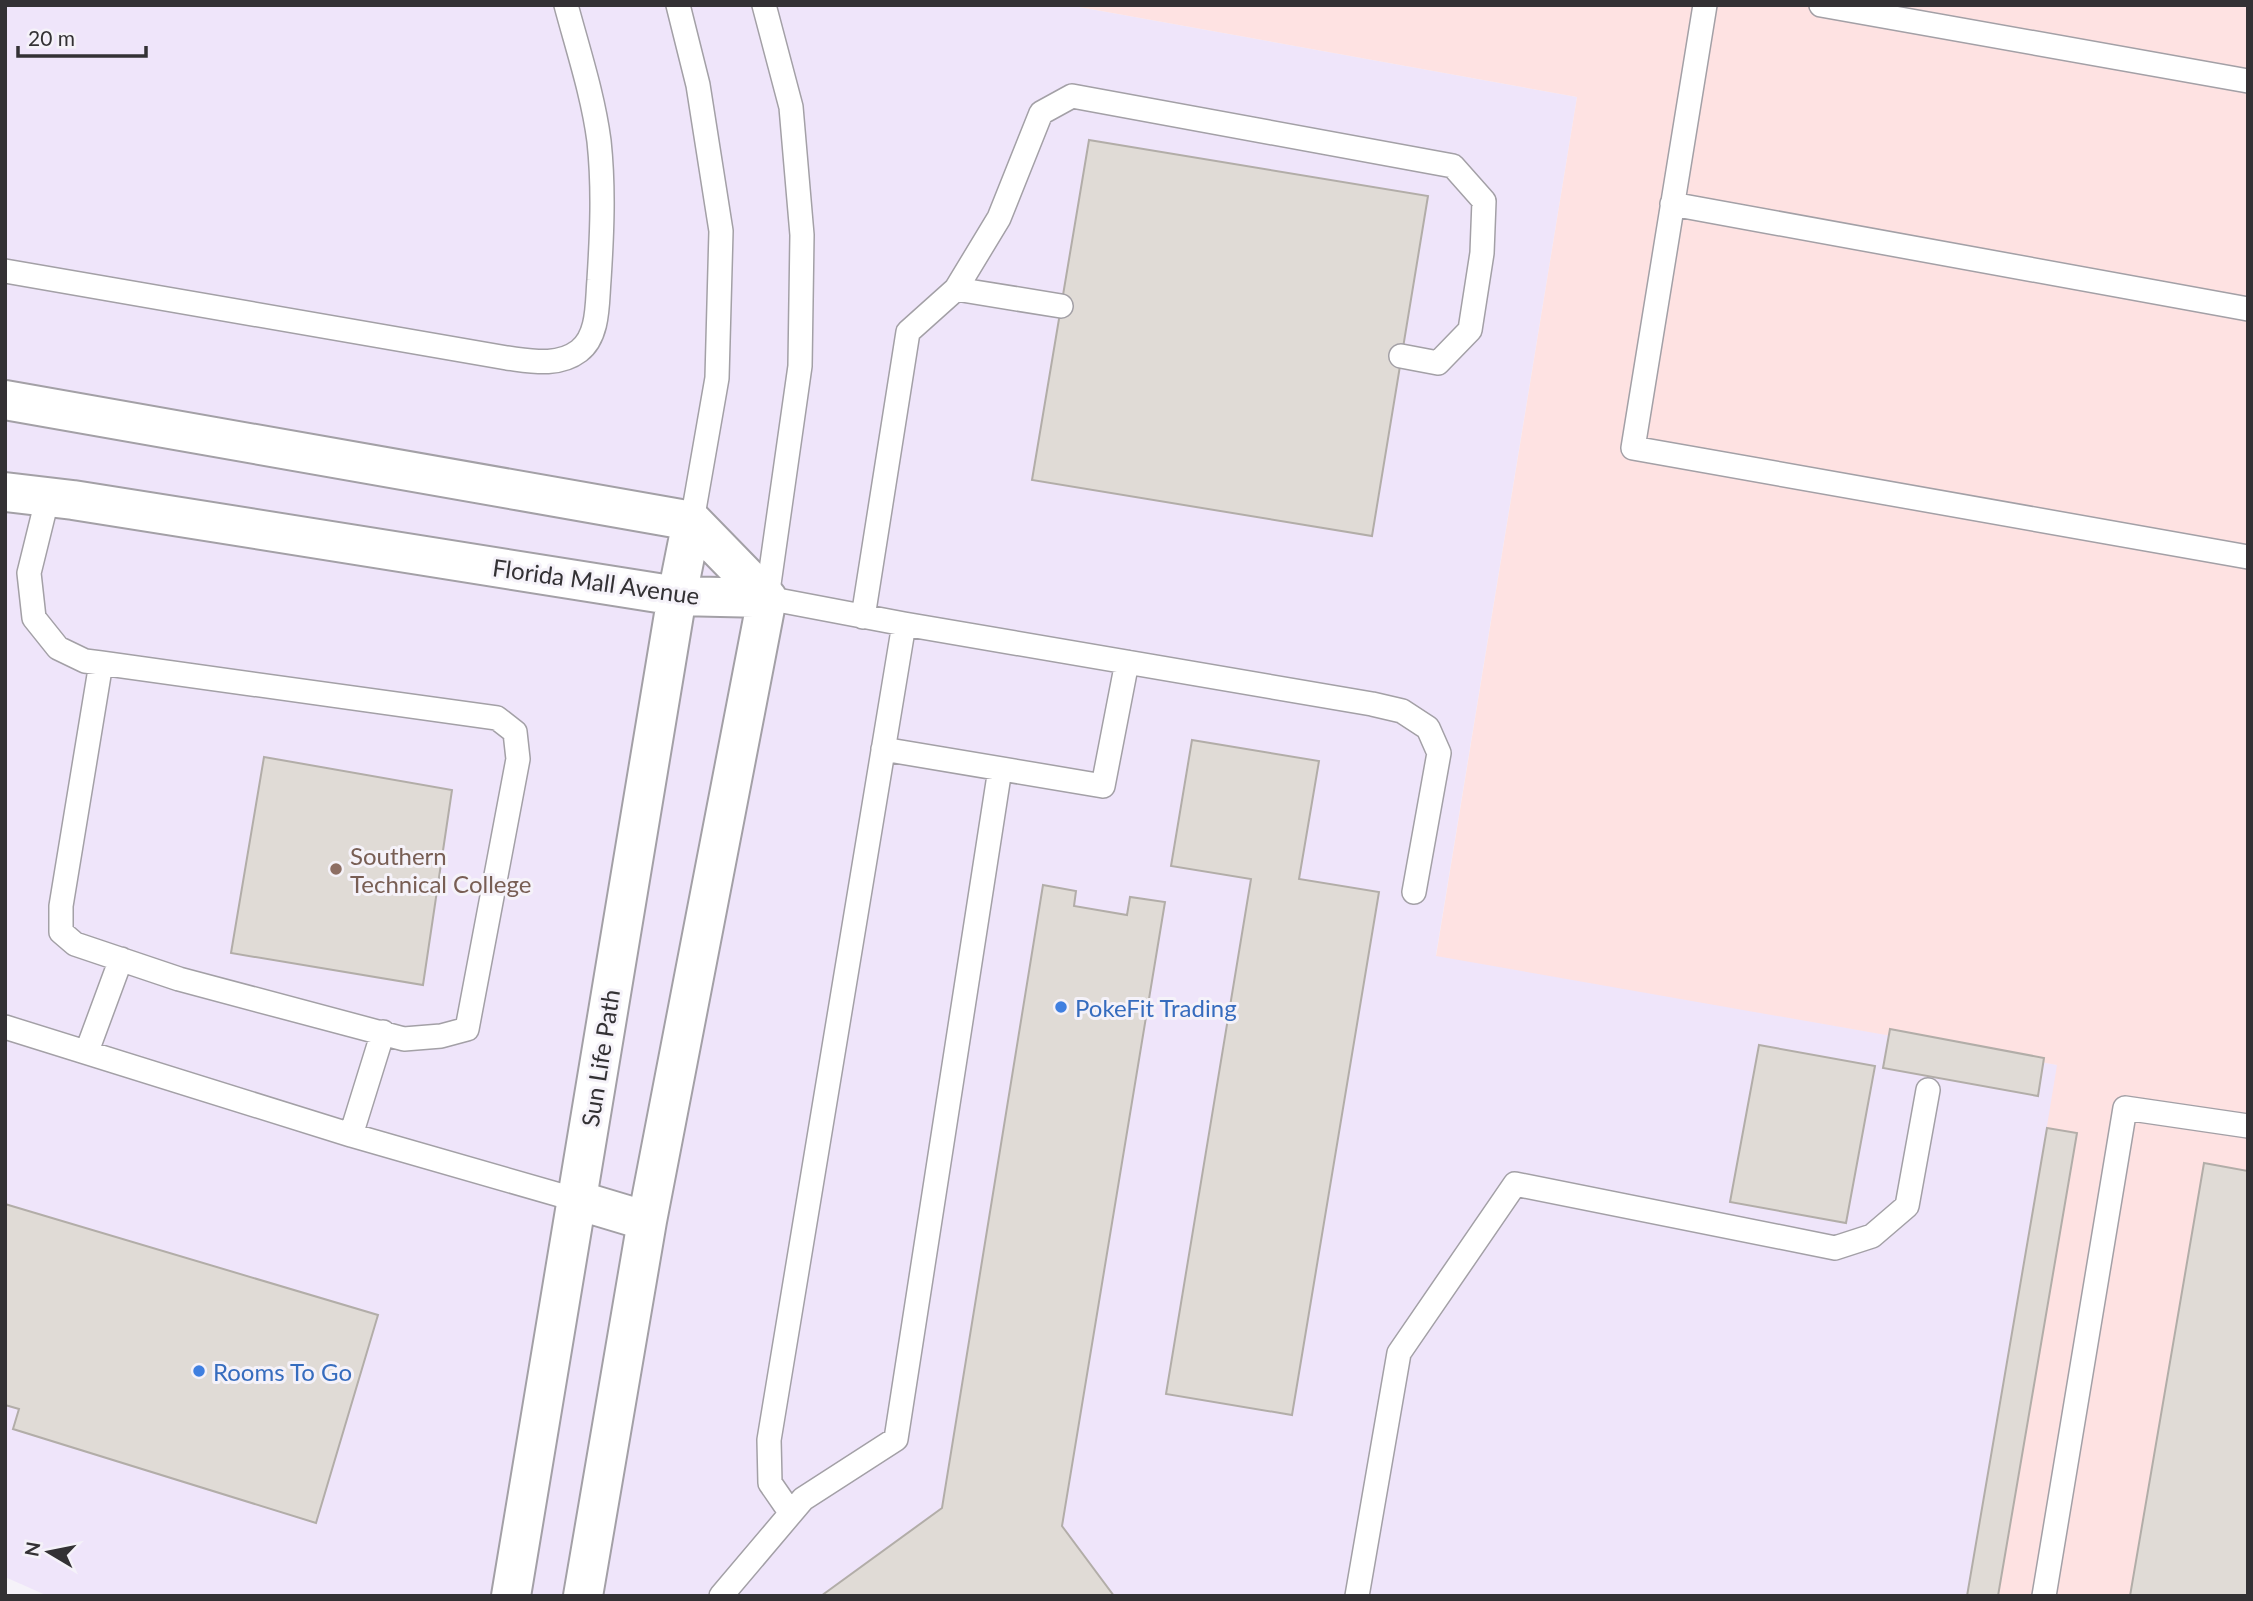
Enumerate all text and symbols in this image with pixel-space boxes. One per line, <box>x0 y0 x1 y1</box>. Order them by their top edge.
scale bar <box>18 14 145 58</box>
text: 20 m <box>28 25 75 50</box>
street label: Florida Mall Avenue <box>491 552 701 610</box>
place label: Southern Technical College <box>350 841 531 898</box>
marker: Southern Technical College <box>328 861 344 877</box>
street label: Sun Life Path <box>575 987 625 1129</box>
place label: PokeFit Trading <box>1075 993 1237 1022</box>
marker: PokeFit Trading <box>1053 999 1069 1015</box>
place label: Rooms To Go <box>213 1357 352 1386</box>
marker: Rooms To Go <box>191 1363 207 1379</box>
north arrow <box>14 1517 84 1587</box>
text: N <box>19 1540 44 1558</box>

